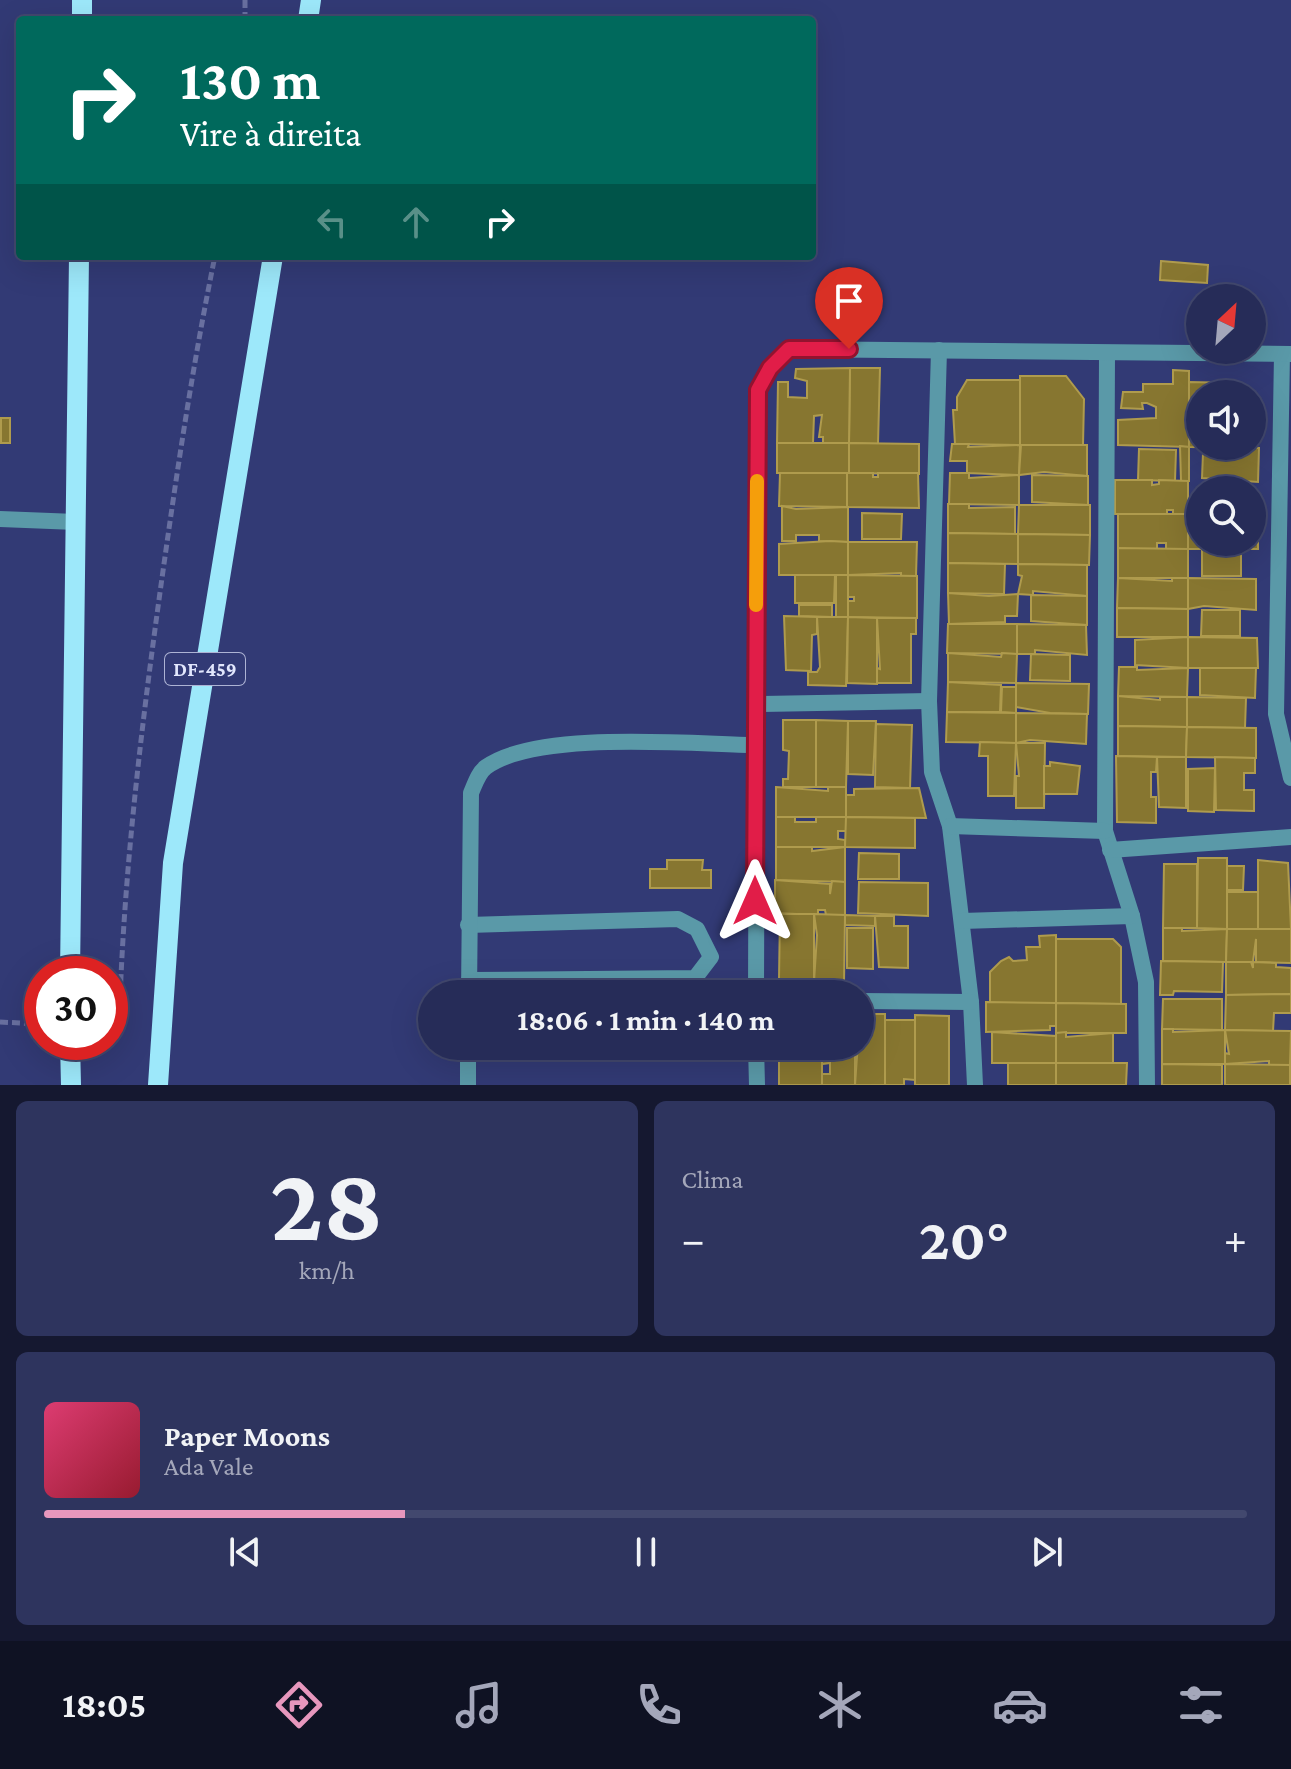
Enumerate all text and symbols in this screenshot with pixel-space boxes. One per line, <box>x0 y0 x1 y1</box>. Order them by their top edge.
icon: right <box>48 48 152 152</box>
text: 130 m <box>180 49 321 111</box>
text: Vire à direita <box>180 114 361 154</box>
icon: left <box>310 200 354 244</box>
icon: ahead <box>394 200 438 244</box>
icon: right <box>478 200 522 244</box>
pin <box>815 267 883 349</box>
icon: arrive <box>827 279 871 323</box>
north arrow <box>1186 284 1266 364</box>
map controls <box>1186 284 1266 556</box>
button: sound <box>1186 380 1266 460</box>
button: search <box>1186 476 1266 556</box>
road number: DF-459 <box>165 653 245 685</box>
position arrow <box>713 859 797 943</box>
speed limit sign: 30 <box>24 956 128 1060</box>
text: 18:06 · 1 min · 140 m <box>517 1003 775 1036</box>
text: 28 <box>270 1146 384 1261</box>
text: Clima <box>682 1165 743 1194</box>
text: 20° <box>919 1205 1009 1272</box>
text: − <box>682 1215 705 1263</box>
text: + <box>1224 1215 1247 1263</box>
text: km/h <box>299 1256 355 1285</box>
text: Paper Moons <box>164 1419 330 1452</box>
text: Ada Vale <box>164 1452 253 1481</box>
icon: previous <box>223 1530 267 1574</box>
icon: pause <box>624 1530 668 1574</box>
icon: next <box>1025 1530 1069 1574</box>
icon: directions <box>271 1677 327 1733</box>
icon: music <box>451 1677 507 1733</box>
icon: phone <box>631 1677 687 1733</box>
icon: climate <box>812 1677 868 1733</box>
icon: car <box>992 1677 1048 1733</box>
icon: filters <box>1173 1677 1229 1733</box>
text: 18:05 <box>62 1685 146 1725</box>

